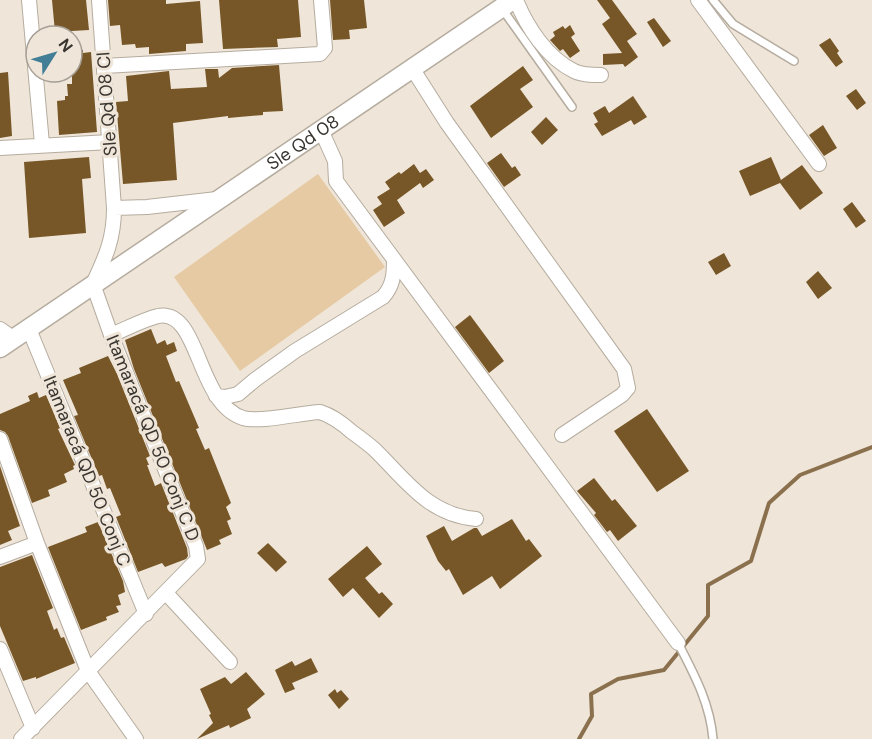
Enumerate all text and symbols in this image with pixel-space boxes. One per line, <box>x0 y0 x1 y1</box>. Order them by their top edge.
north arrow <box>24 24 84 84</box>
text: N <box>54 34 77 56</box>
street label: Sle Qd 08 Cl <box>91 51 123 157</box>
street label: Sle Qd 08 <box>262 109 344 176</box>
street label: Itamaracá QD 50 Conj C D <box>101 331 205 545</box>
street label: Itamaracá QD 50 Conj C <box>38 372 136 570</box>

